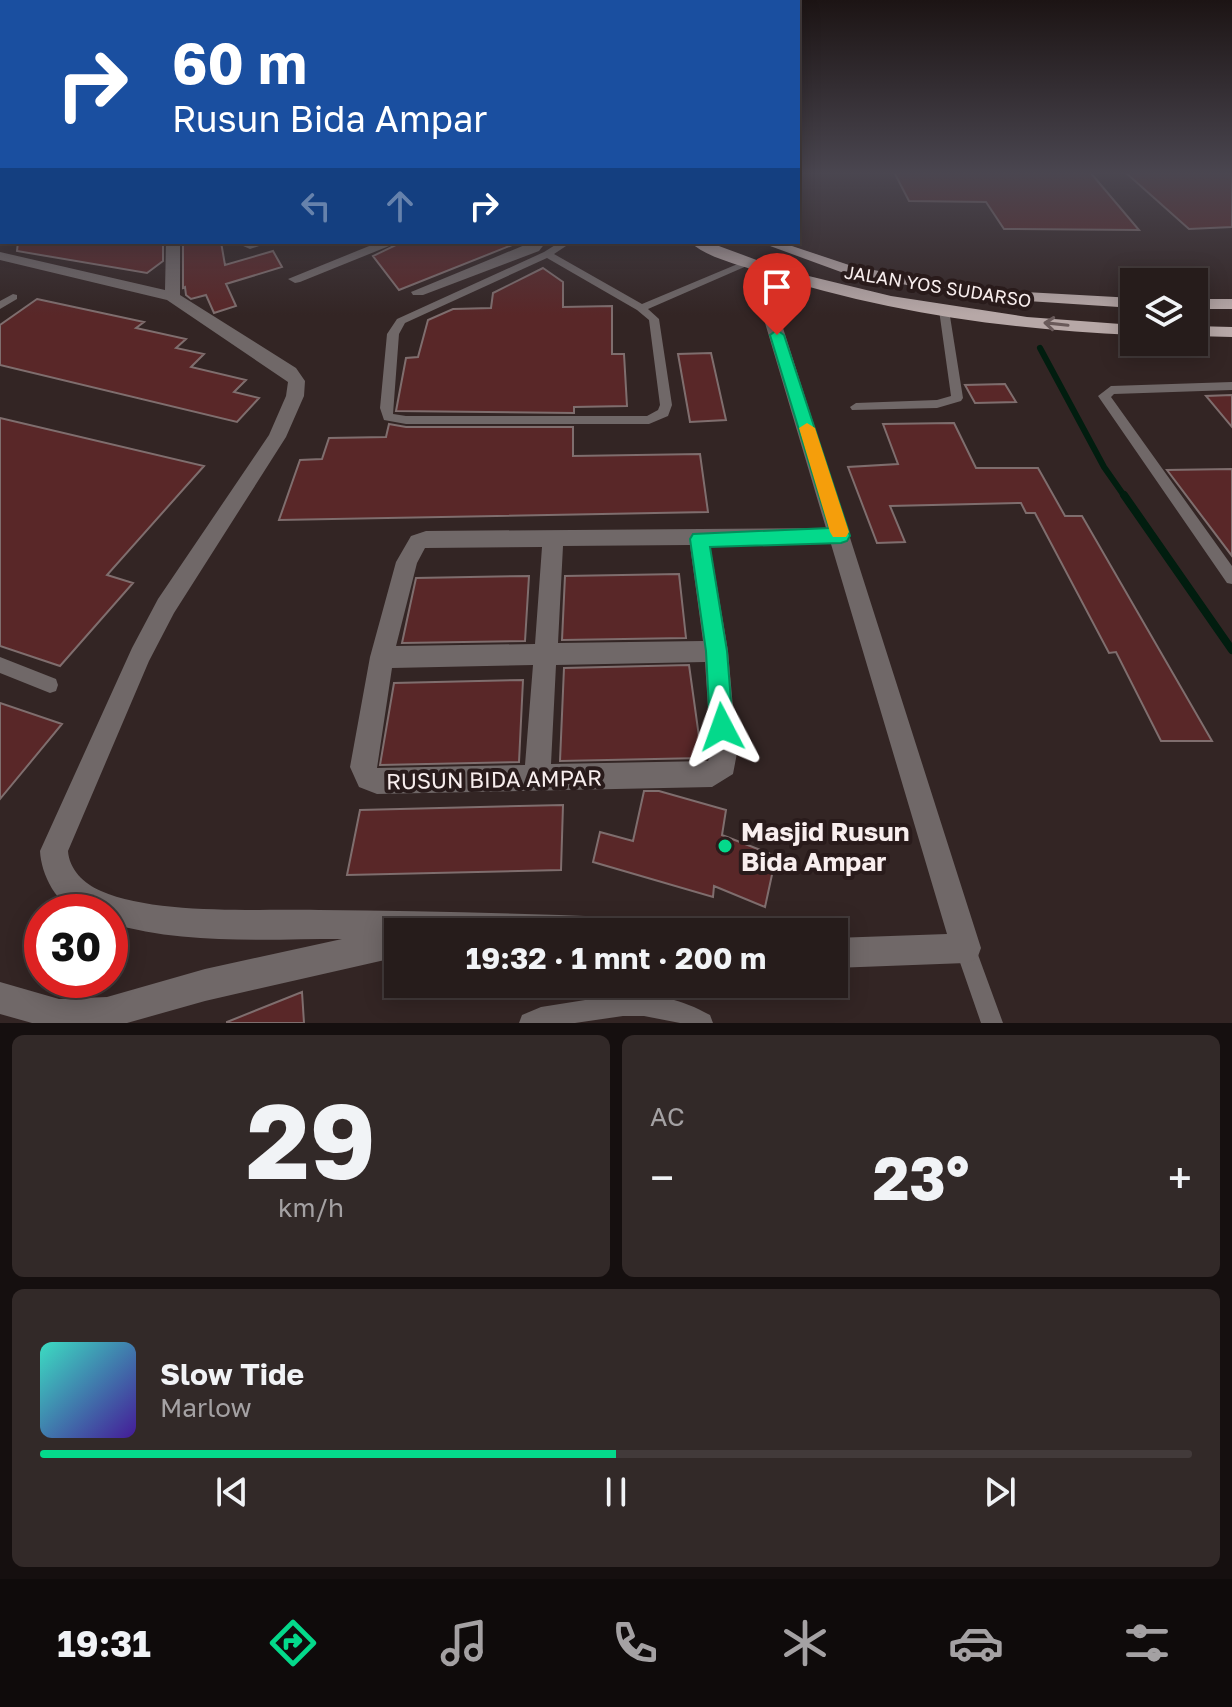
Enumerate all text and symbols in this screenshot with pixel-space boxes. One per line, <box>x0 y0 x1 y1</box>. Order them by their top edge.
text: 60 m <box>172 29 307 96</box>
icon: right <box>40 32 144 136</box>
text: Rusun Bida Ampar <box>172 97 487 140</box>
icon: left <box>294 184 338 228</box>
icon: ahead <box>378 184 422 228</box>
icon: right <box>462 184 506 228</box>
pin <box>743 253 811 335</box>
street label: JALAN YOS SUDARSO <box>843 260 1033 312</box>
icon: arrive <box>755 265 799 309</box>
map controls <box>1120 268 1208 356</box>
button: layers <box>1120 268 1208 356</box>
one-way arrow <box>1043 316 1070 331</box>
position arrow <box>680 685 764 769</box>
street label: RUSUN BIDA AMPAR <box>386 764 602 794</box>
place label: Masjid Rusun Bida Ampar <box>741 816 909 877</box>
marker: Masjid Rusun Bida Ampar <box>716 837 734 855</box>
speed limit sign: 30 <box>24 894 128 998</box>
text: 19:32 · 1 mnt · 200 m <box>466 940 766 976</box>
text: 29 <box>246 1077 376 1202</box>
text: AC <box>650 1101 685 1132</box>
text: 23° <box>873 1141 969 1213</box>
text: − <box>650 1151 674 1204</box>
text: + <box>1168 1151 1192 1204</box>
text: km/h <box>278 1192 344 1223</box>
text: Slow Tide <box>160 1356 304 1392</box>
text: Marlow <box>160 1392 252 1423</box>
icon: previous <box>210 1470 254 1514</box>
icon: pause <box>594 1470 638 1514</box>
icon: next <box>978 1470 1022 1514</box>
icon: directions <box>265 1615 321 1671</box>
icon: music <box>436 1615 492 1671</box>
icon: phone <box>607 1615 663 1671</box>
icon: climate <box>777 1615 833 1671</box>
icon: car <box>948 1615 1004 1671</box>
icon: filters <box>1119 1615 1175 1671</box>
text: 19:31 <box>57 1622 151 1665</box>

